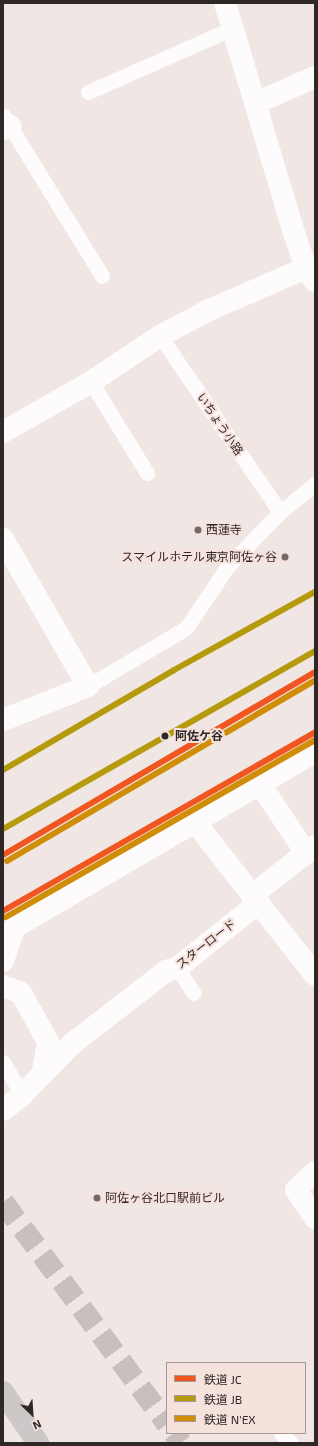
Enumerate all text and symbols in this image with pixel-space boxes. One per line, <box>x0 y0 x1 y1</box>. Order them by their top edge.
street label: いちょう小路 <box>194 390 246 458</box>
place label: 西蓮寺 <box>206 523 242 537</box>
marker: 西蓮寺 <box>193 525 203 535</box>
place label: スマイルホテル東京阿佐ヶ谷 <box>121 550 277 564</box>
marker: スマイルホテル東京阿佐ヶ谷 <box>280 552 290 562</box>
marker: 阿佐ケ谷 <box>158 729 172 743</box>
place label: 阿佐ケ谷 <box>175 729 223 743</box>
street label: スターロード <box>173 916 239 972</box>
place label: 阿佐ヶ谷北口駅前ビル <box>105 1191 225 1205</box>
marker: 阿佐ヶ谷北口駅前ビル <box>92 1193 102 1203</box>
legend <box>166 1362 306 1434</box>
text: 鉄道 JC <box>204 1372 242 1386</box>
text: 鉄道 JB <box>204 1392 242 1406</box>
north arrow <box>12 1394 52 1434</box>
text: 鉄道 N'EX <box>204 1412 256 1426</box>
text: N <box>31 1418 44 1433</box>

